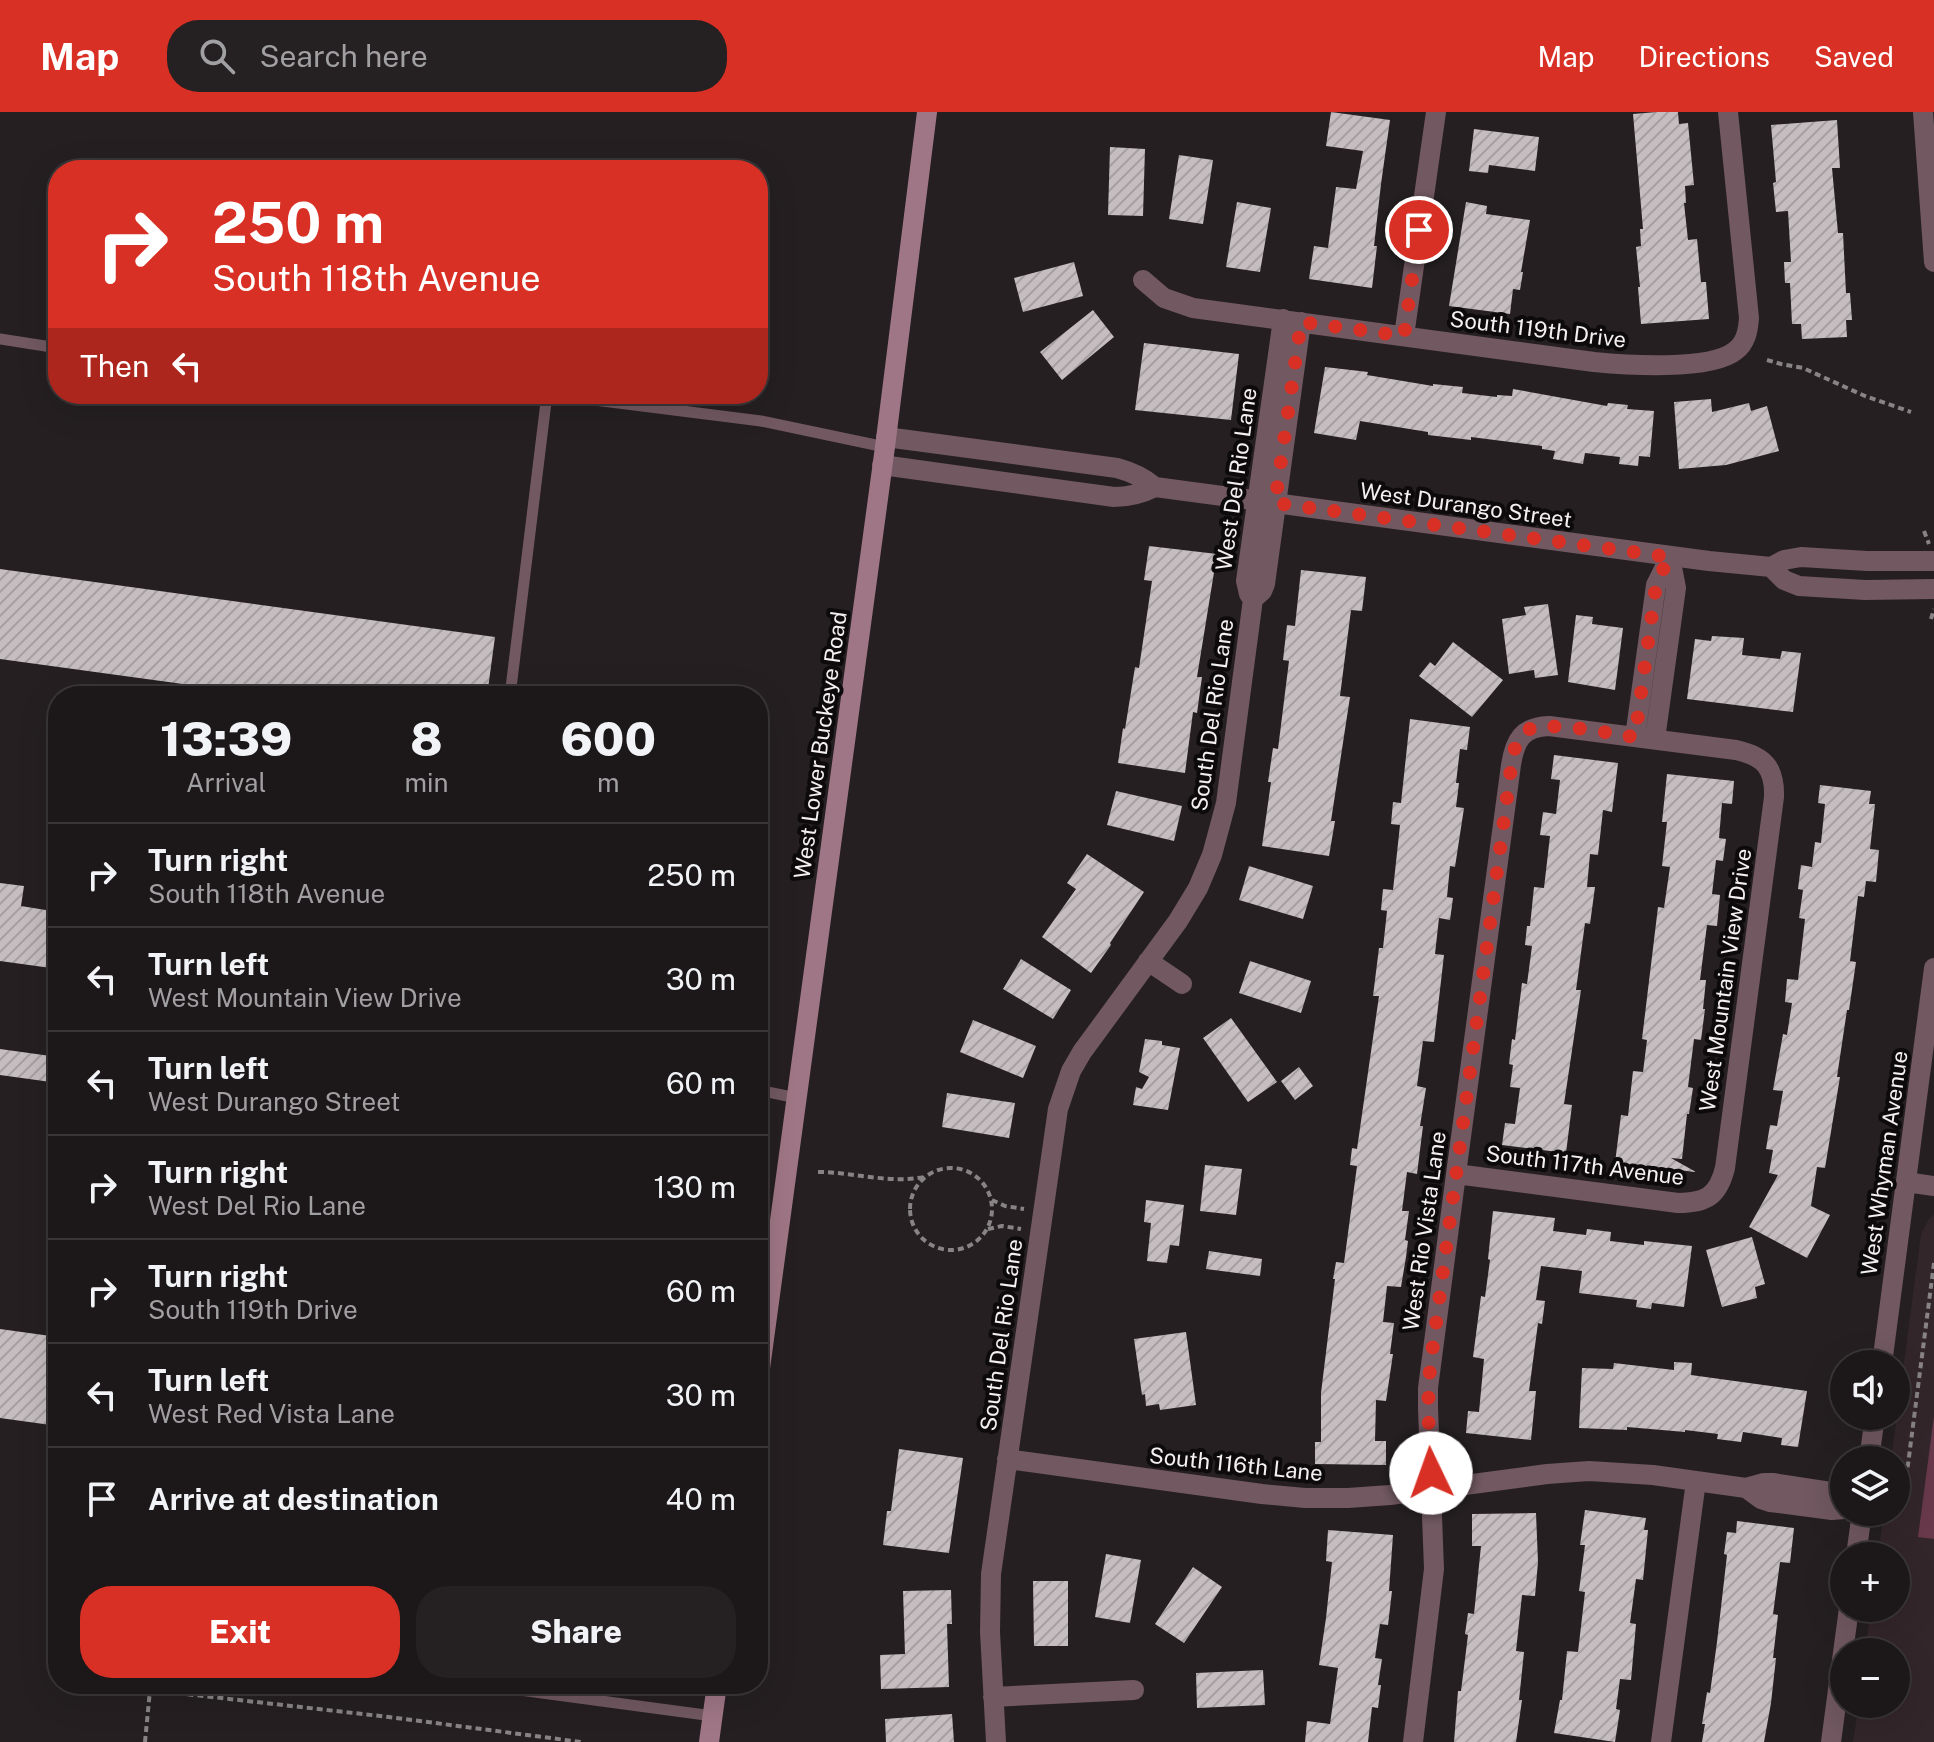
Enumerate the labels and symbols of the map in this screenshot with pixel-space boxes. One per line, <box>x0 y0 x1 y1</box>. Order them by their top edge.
pin <box>1385 196 1453 264</box>
street label: South 119th Drive <box>1448 305 1628 353</box>
street label: West Del Rio Lane <box>1210 386 1262 572</box>
street label: West Durango Street <box>1358 477 1574 533</box>
street label: West Lower Buckeye Road <box>788 610 852 880</box>
street label: South Del Rio Lane <box>1186 617 1238 813</box>
street label: West Mountain View Drive <box>1694 847 1756 1113</box>
street label: West Whyman Avenue <box>1855 1049 1913 1277</box>
street label: West Rio Vista Lane <box>1397 1130 1451 1332</box>
street label: South 117th Avenue <box>1484 1140 1686 1190</box>
street label: South Del Rio Lane <box>975 1237 1027 1433</box>
position arrow <box>1389 1431 1473 1515</box>
street label: South 116th Lane <box>1148 1442 1324 1486</box>

